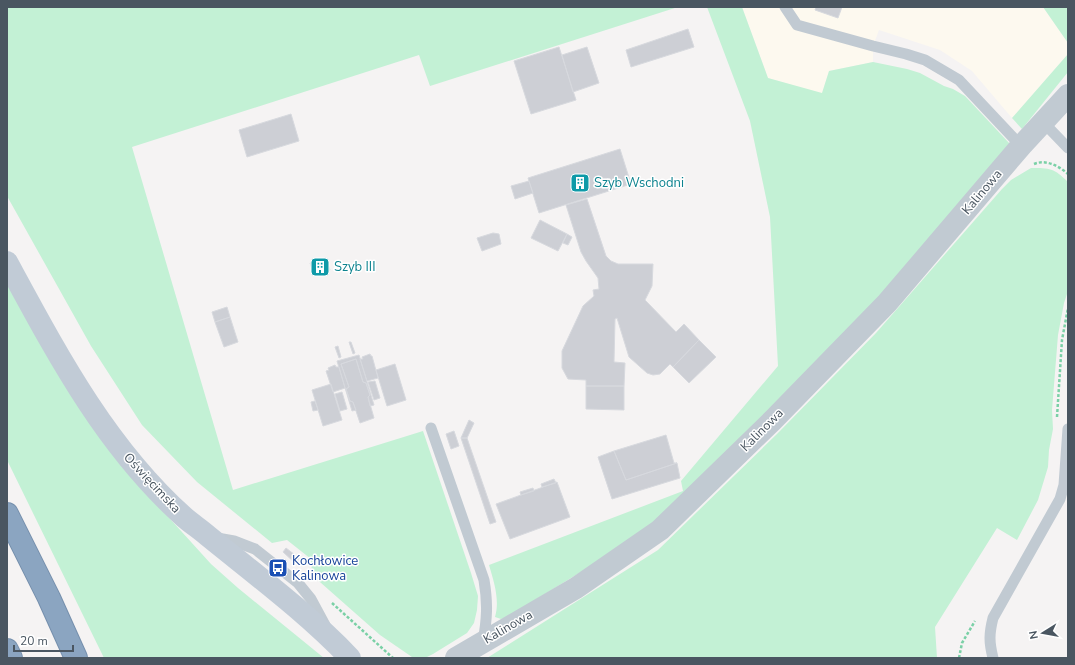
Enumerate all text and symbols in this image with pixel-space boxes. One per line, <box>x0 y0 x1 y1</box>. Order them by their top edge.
street label: Kalinowa <box>958 165 1006 219</box>
building icon: Szyb Wschodni <box>569 172 591 194</box>
place label: Szyb Wschodni <box>594 174 684 192</box>
building icon: Szyb III <box>309 256 331 278</box>
place label: Szyb III <box>334 258 376 276</box>
street label: Kalinowa <box>737 405 787 455</box>
street label: Oświęcimska <box>119 449 185 517</box>
place label: Kochłowice Kalinowa <box>292 552 358 585</box>
bus stop icon: Kochłowice Kalinowa <box>267 557 289 579</box>
street label: Kalinowa <box>480 606 536 648</box>
north arrow <box>1023 613 1063 653</box>
scale bar <box>14 627 73 653</box>
text: N <box>1026 629 1042 640</box>
text: 20 m <box>20 633 48 649</box>

